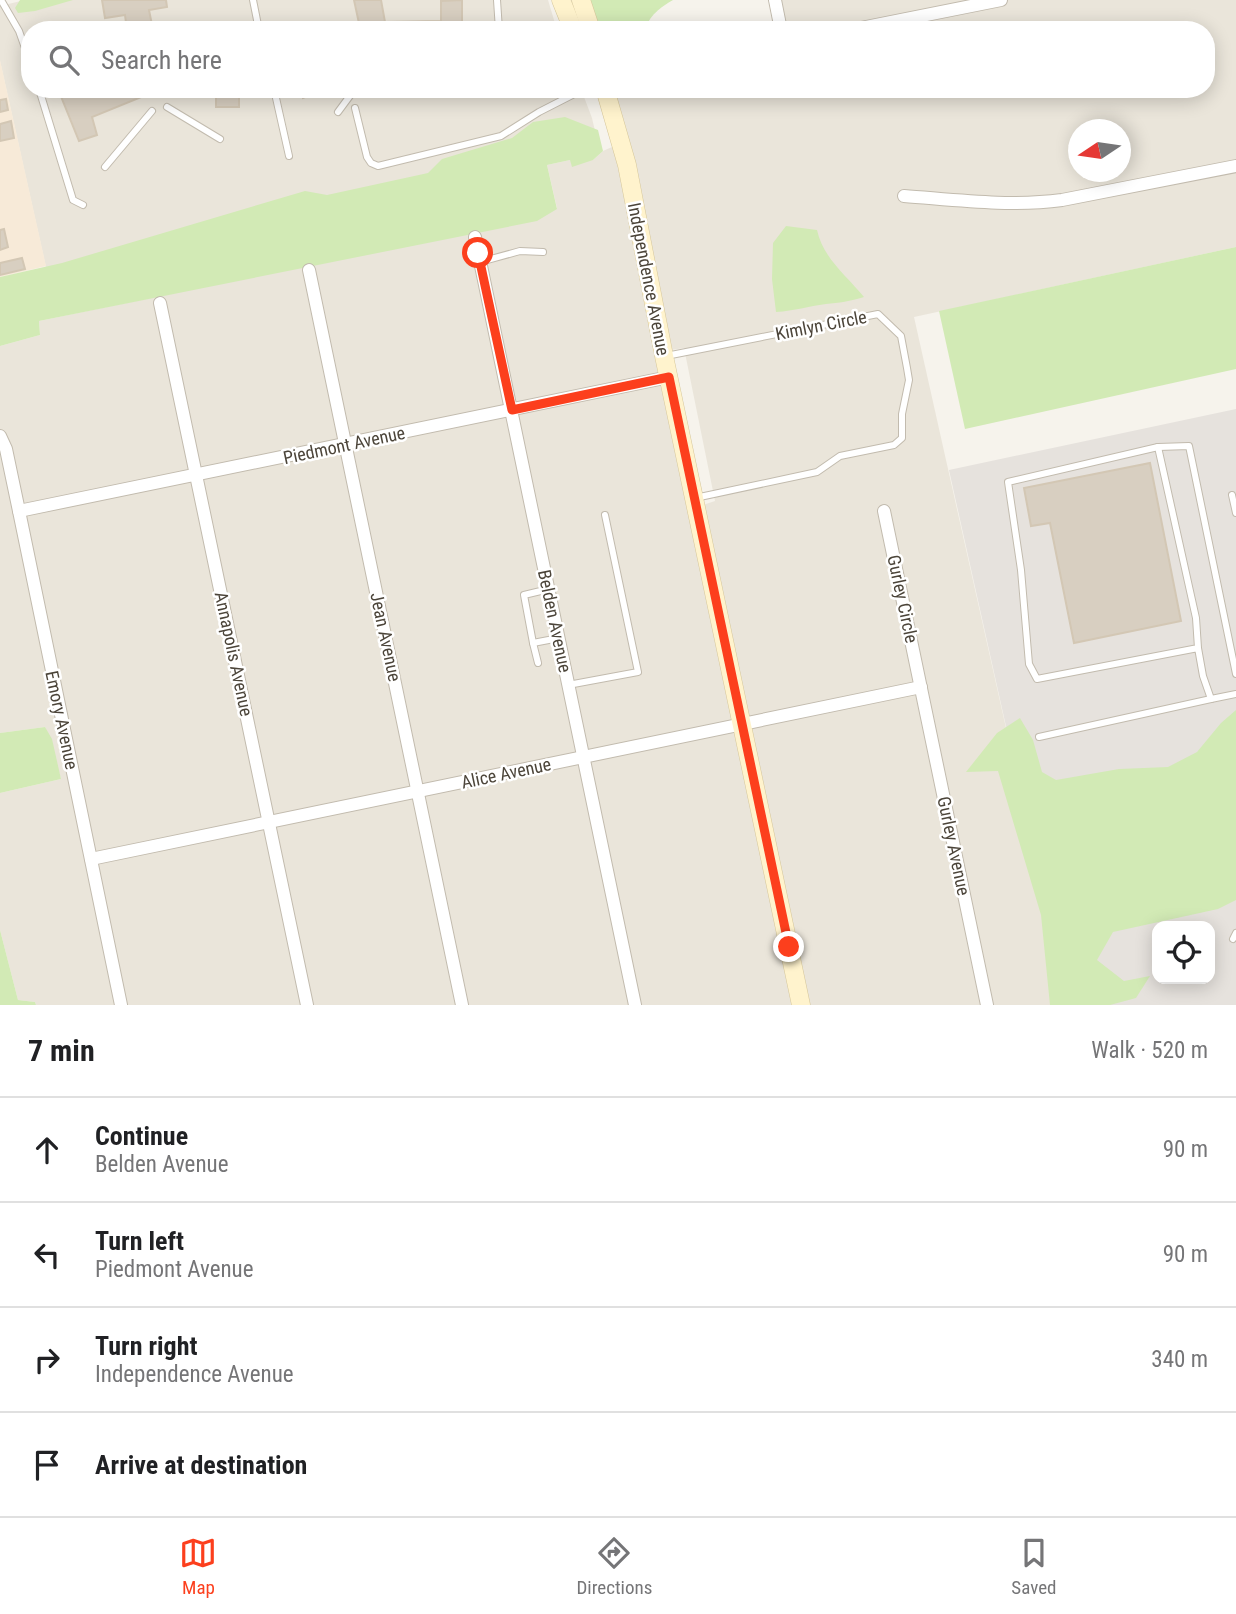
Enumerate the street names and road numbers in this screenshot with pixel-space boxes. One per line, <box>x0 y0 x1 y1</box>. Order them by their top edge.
street label: Independence Avenue <box>624 201 674 357</box>
street label: Kimlyn Circle <box>774 306 868 344</box>
street label: Piedmont Avenue <box>281 422 407 468</box>
street label: Gurley Circle <box>883 553 923 645</box>
street label: Belden Avenue <box>534 568 576 674</box>
street label: Annapolis Avenue <box>211 590 257 718</box>
street label: Jean Avenue <box>366 591 406 683</box>
street label: Emory Avenue <box>41 669 83 771</box>
street label: Alice Avenue <box>459 753 553 793</box>
street label: Gurley Avenue <box>933 795 975 897</box>

